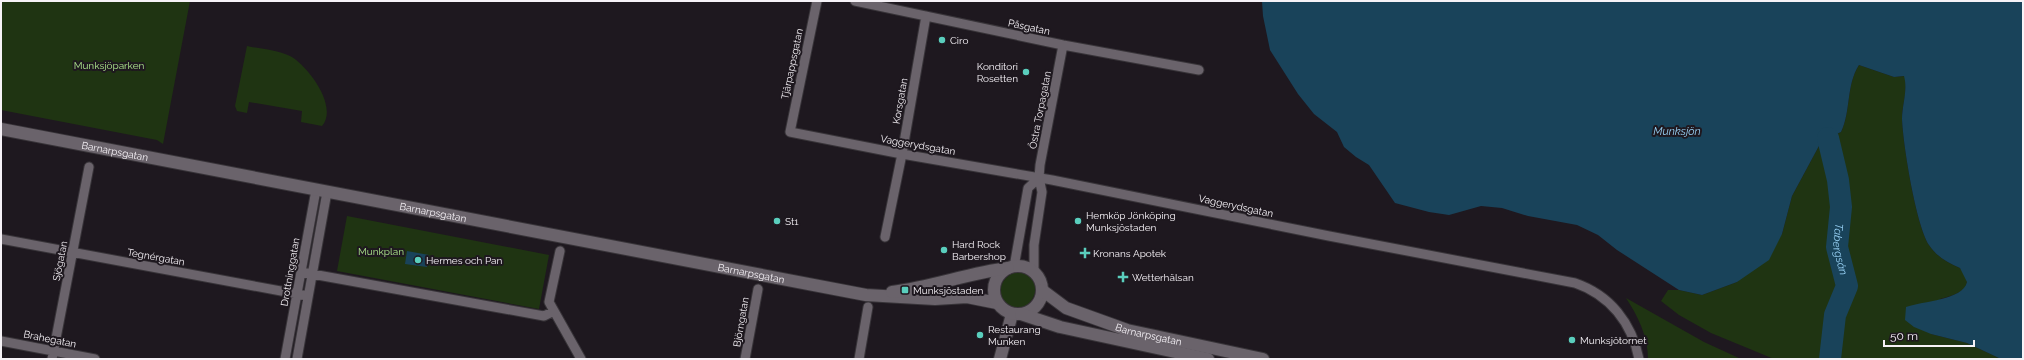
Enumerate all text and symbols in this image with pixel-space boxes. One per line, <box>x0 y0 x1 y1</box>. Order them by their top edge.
street label: Påsgatan <box>1007 17 1051 37</box>
street label: Tjärpappsgatan <box>779 27 805 101</box>
marker: Ciro <box>937 35 947 45</box>
place label: Ciro <box>950 35 968 46</box>
park label: Munksjöparken <box>74 60 145 71</box>
place label: Konditori Rosetten <box>977 61 1018 84</box>
marker: Konditori Rosetten <box>1021 67 1031 77</box>
street label: Östra Torpagatan <box>1027 70 1053 150</box>
street label: Korsgatan <box>891 77 909 125</box>
water label: Munksjön <box>1653 125 1701 138</box>
street label: Vaggerydsgatan <box>880 133 957 157</box>
street label: Barnarpsgatan <box>81 139 149 163</box>
street label: Vaggerydsgatan <box>1198 193 1274 219</box>
street label: Barnarpsgatan <box>399 200 468 224</box>
place label: Hemköp Jönköping Munksjöstaden <box>1086 210 1176 233</box>
marker: St1 <box>772 216 782 226</box>
place label: St1 <box>785 216 799 227</box>
marker: Hemköp Jönköping Munksjöstaden <box>1073 216 1083 226</box>
water label: Tabergsån <box>1830 223 1850 276</box>
street label: Drottninggatan <box>279 237 301 307</box>
place label: Hard Rock Barbershop <box>952 239 1006 262</box>
street label: Sjögatan <box>51 240 69 282</box>
marker: Hard Rock Barbershop <box>939 245 949 255</box>
park label: Munkplan <box>358 246 404 257</box>
street label: Tegnérgatan <box>126 247 186 268</box>
marker: Kronans Apotek <box>1080 248 1090 258</box>
place label: Kronans Apotek <box>1093 248 1167 259</box>
marker: Hermes och Pan <box>413 255 423 265</box>
place label: Hermes och Pan <box>426 255 503 266</box>
street label: Barnarpsgatan <box>717 261 786 285</box>
marker: Wetterhälsan <box>1117 271 1129 283</box>
place label: Wetterhälsan <box>1132 272 1194 283</box>
marker: Munksjöstaden <box>900 285 910 295</box>
place label: Munksjöstaden <box>913 285 984 296</box>
street label: Björngatan <box>731 296 751 348</box>
street label: Barnarpsgatan <box>1114 321 1183 347</box>
scale bar <box>1884 322 1974 348</box>
place label: Restaurang Munken <box>988 324 1041 347</box>
street label: Brahegatan <box>23 328 77 350</box>
text: 50 m <box>1890 329 1918 343</box>
marker: Restaurang Munken <box>975 330 985 340</box>
marker: Munksjötornet <box>1567 335 1577 345</box>
place label: Munksjötornet <box>1580 335 1647 346</box>

